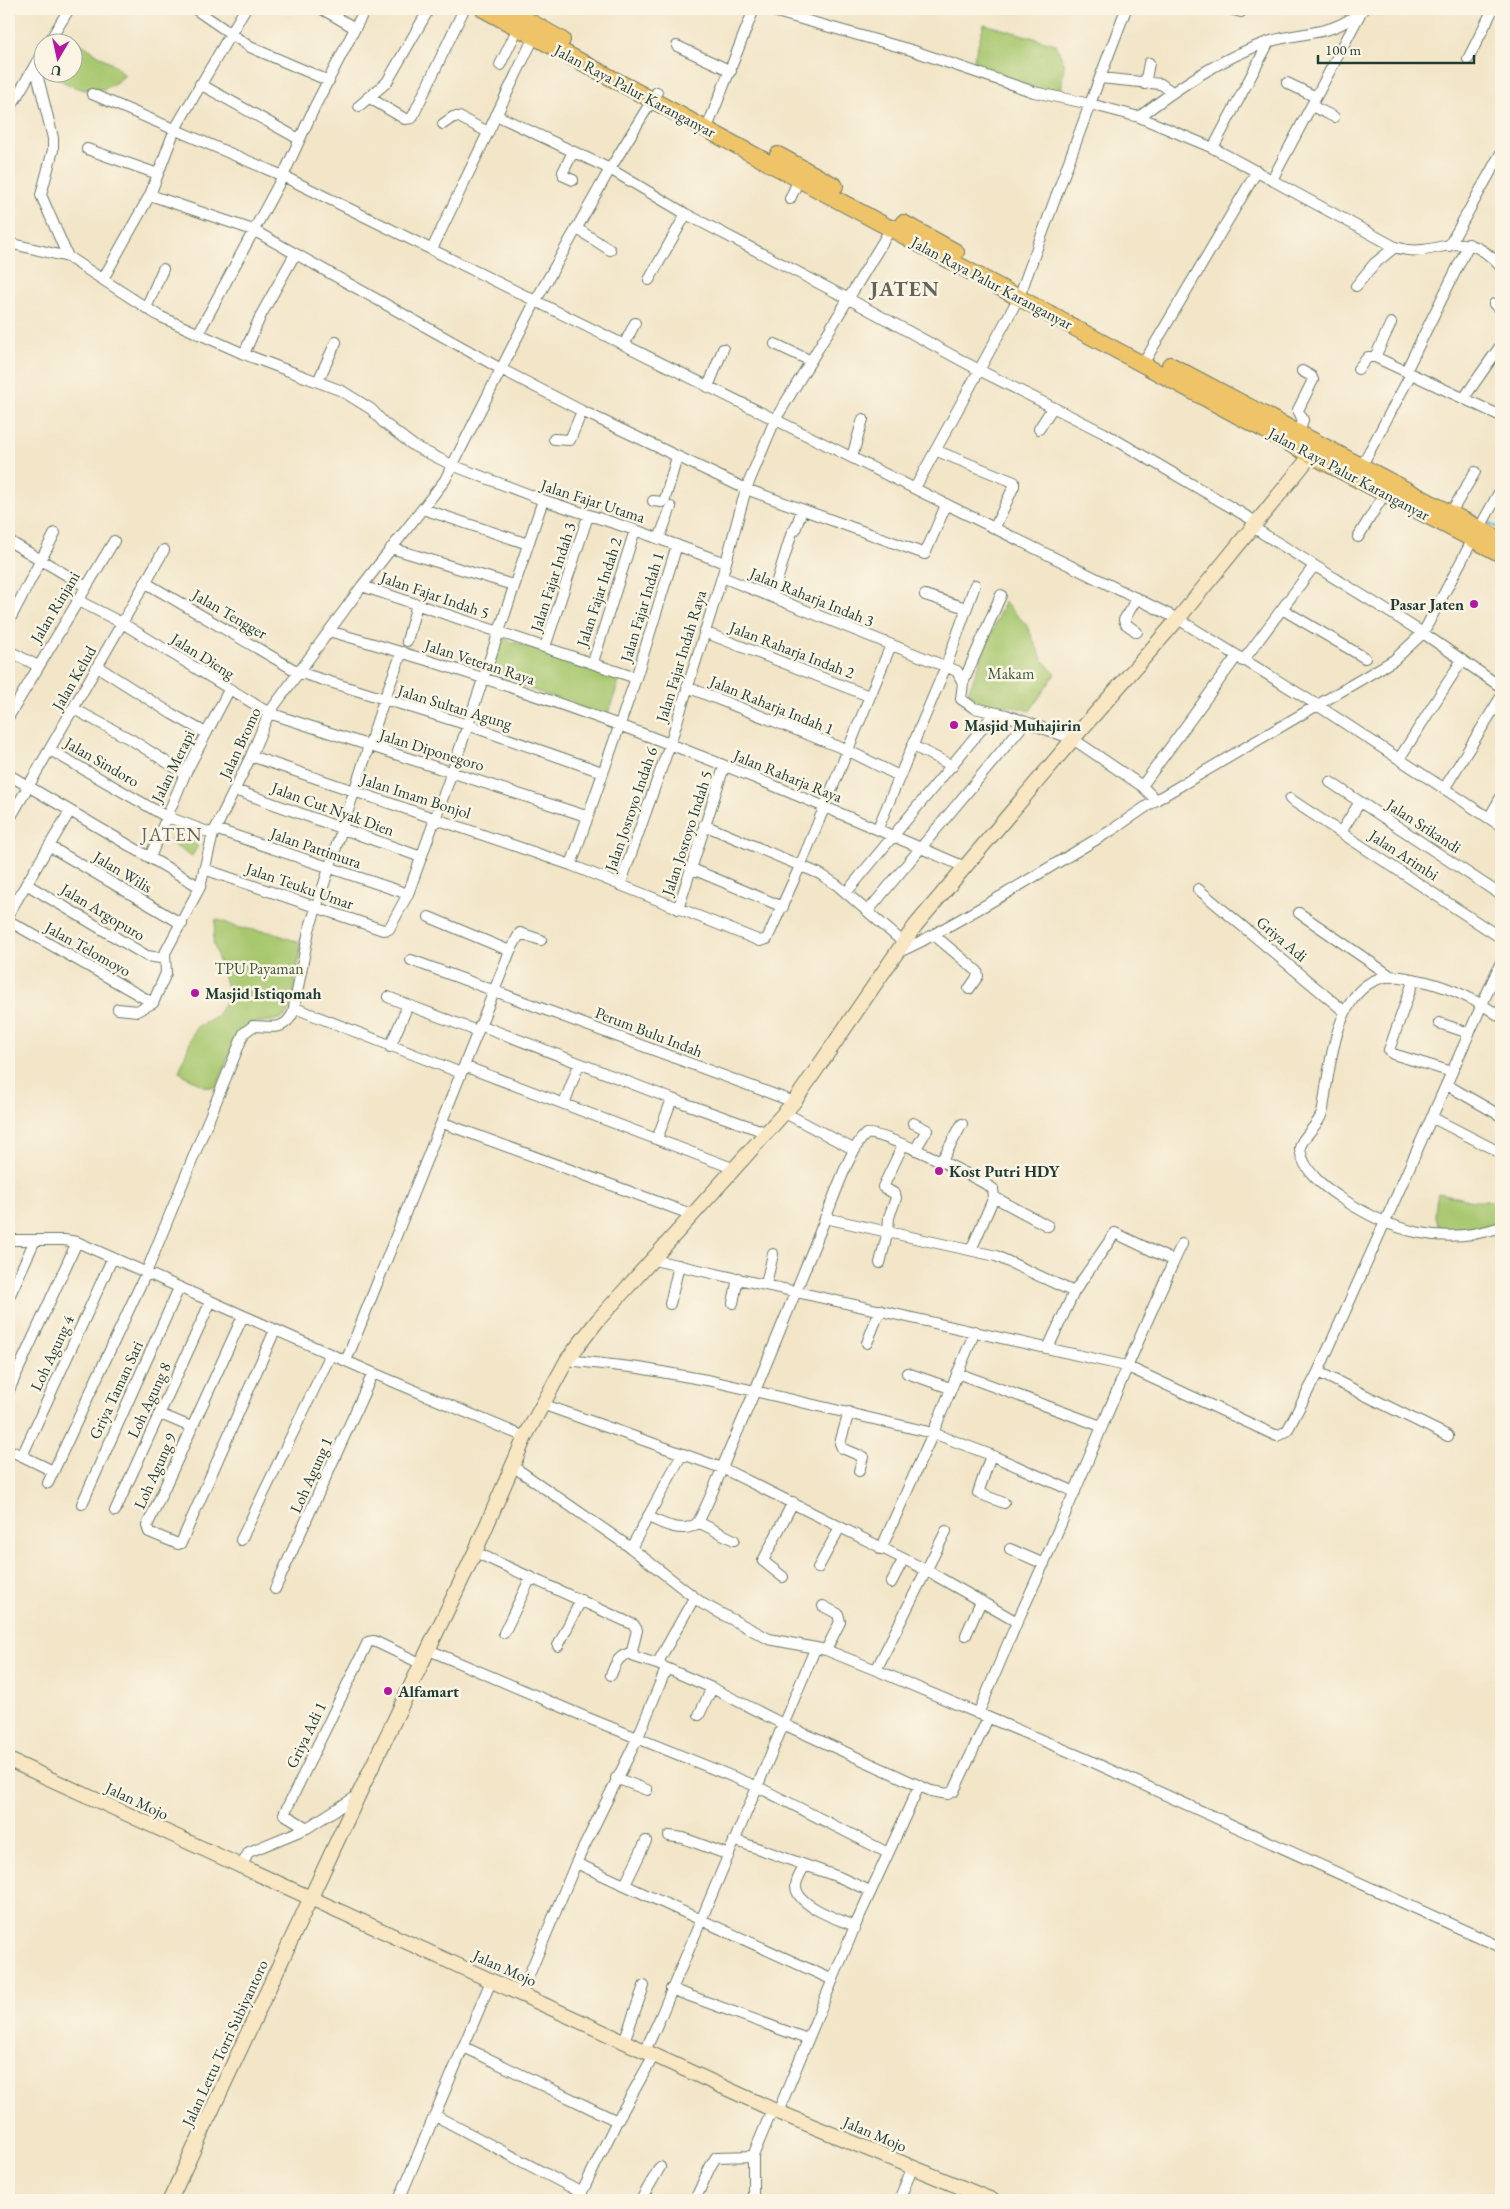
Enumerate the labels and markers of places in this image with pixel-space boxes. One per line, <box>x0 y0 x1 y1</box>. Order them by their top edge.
place label: Pasar Jaten <box>1390 594 1464 615</box>
marker: Pasar Jaten <box>1468 598 1480 610</box>
place label: Masjid Muhajirin <box>964 715 1081 736</box>
marker: Masjid Muhajirin <box>948 719 960 731</box>
place label: Masjid Istiqomah <box>205 983 322 1004</box>
marker: Masjid Istiqomah <box>189 987 201 999</box>
place label: Kost Putri HDY <box>949 1161 1060 1182</box>
marker: Kost Putri HDY <box>933 1165 945 1177</box>
place label: Alfamart <box>397 1681 459 1702</box>
marker: Alfamart <box>382 1685 394 1697</box>

